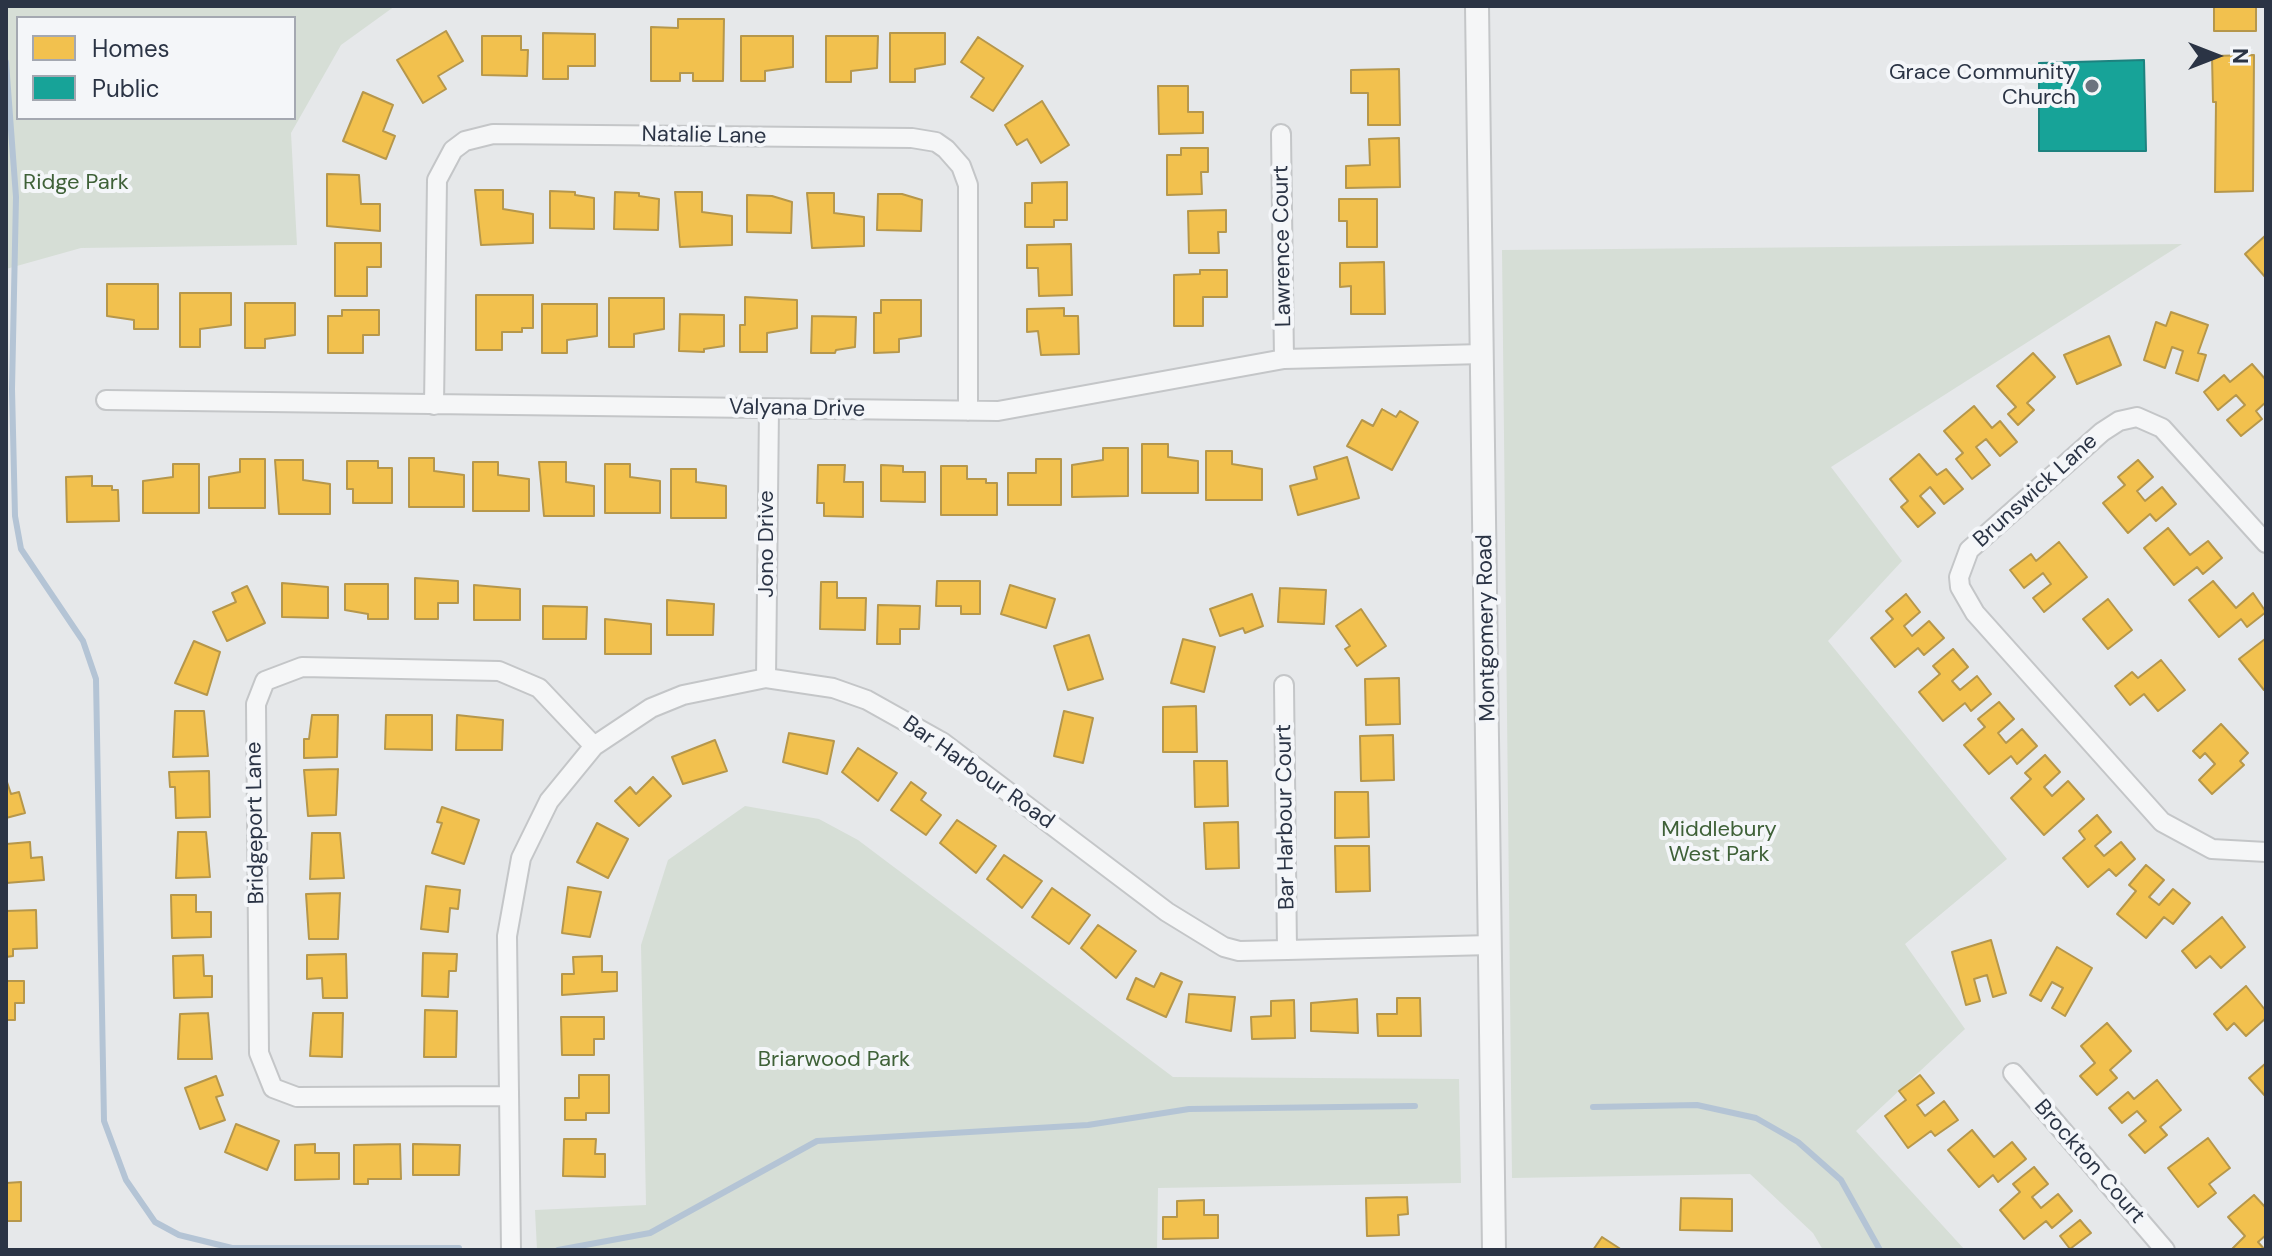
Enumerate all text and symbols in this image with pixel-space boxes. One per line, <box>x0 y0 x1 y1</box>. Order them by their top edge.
legend <box>16 16 296 120</box>
north arrow <box>2176 16 2256 96</box>
text: Homes <box>92 33 170 64</box>
text: N <box>2226 48 2255 64</box>
place label: Grace Community Church <box>1889 60 2076 112</box>
text: Public <box>92 73 160 104</box>
marker: Grace Community Church <box>2083 77 2101 95</box>
street label: Natalie Lane <box>641 122 767 150</box>
street label: Lawrence Court <box>1268 165 1298 327</box>
park label: Ridge Park <box>23 170 129 196</box>
street label: Valyana Drive <box>729 395 865 423</box>
street label: Brunswick Lane <box>1969 428 2103 554</box>
street label: Jono Drive <box>754 490 780 598</box>
street label: Montgomery Road <box>1472 534 1502 722</box>
street label: Bar Harbour Road <box>897 711 1059 835</box>
street label: Bar Harbour Court <box>1271 724 1301 910</box>
street label: Bridgeport Lane <box>241 741 271 905</box>
park label: Middlebury West Park <box>1661 817 1777 868</box>
park label: Briarwood Park <box>758 1047 910 1073</box>
street label: Brockton Court <box>2028 1095 2150 1229</box>

